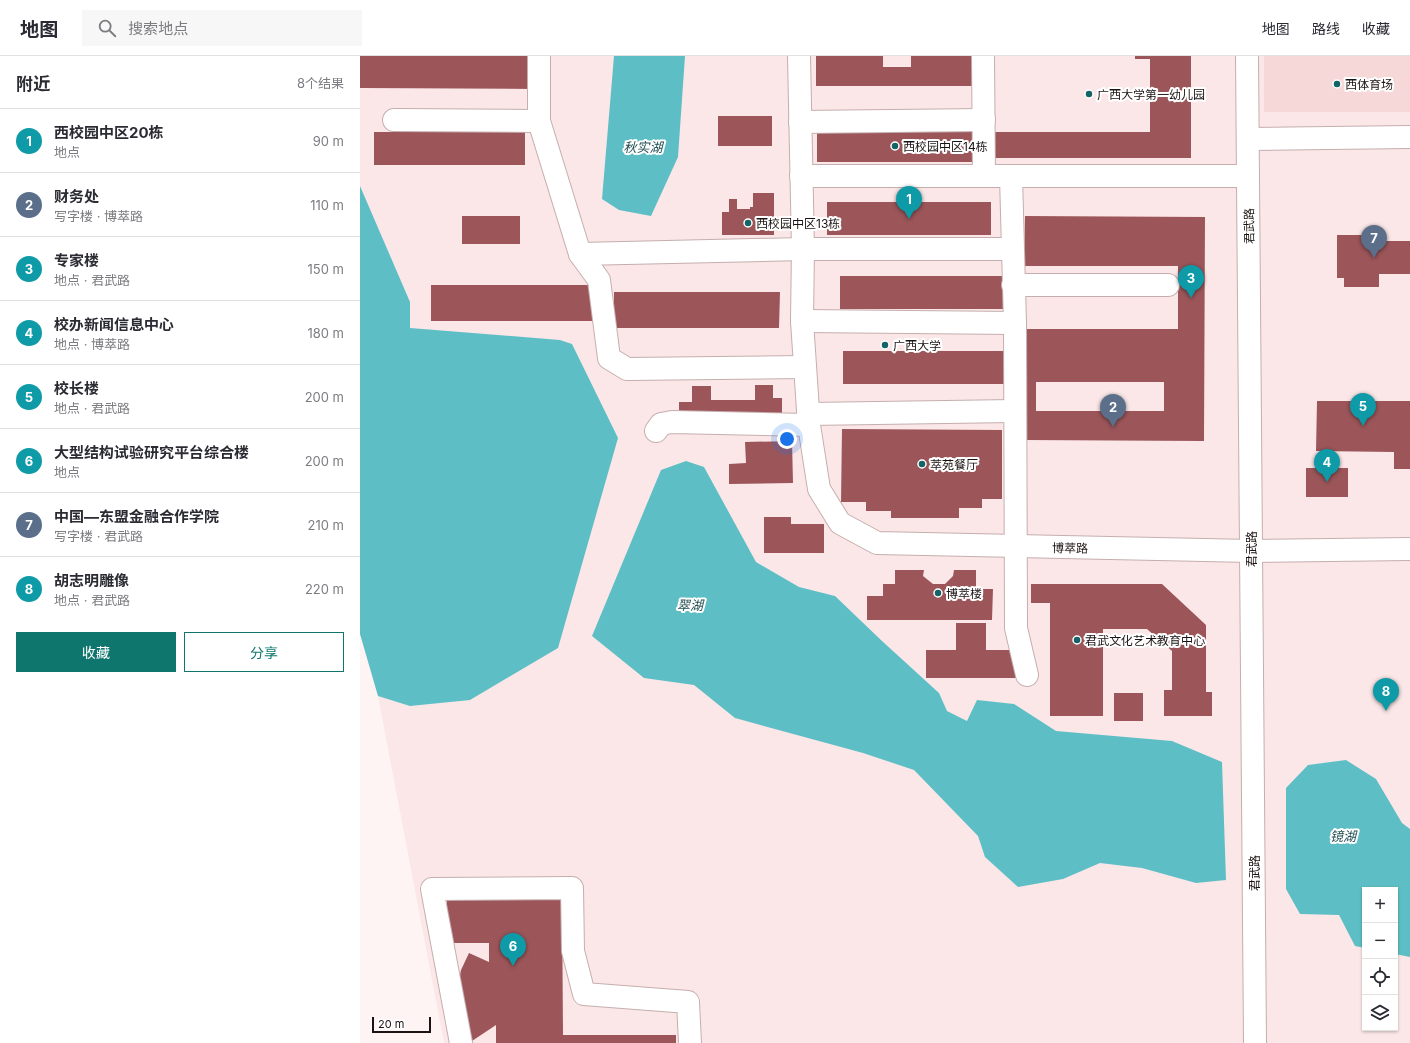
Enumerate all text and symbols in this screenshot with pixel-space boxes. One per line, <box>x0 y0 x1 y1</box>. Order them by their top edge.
search box <box>82 10 362 46</box>
icon: search <box>96 17 118 39</box>
text: 地图 <box>20 18 58 41</box>
text: 搜索地点 <box>128 19 188 38</box>
text: 地图 <box>1262 20 1290 37</box>
text: 路线 <box>1312 20 1340 37</box>
text: 收藏 <box>1362 20 1390 37</box>
text: 附近 <box>16 74 50 94</box>
text: 8个结果 <box>297 75 344 91</box>
place label: 西体育场 <box>1345 77 1393 92</box>
marker: 西体育场 <box>1332 79 1342 89</box>
place label: 广西大学第一幼儿园 <box>1097 87 1205 102</box>
marker: 广西大学第一幼儿园 <box>1084 89 1094 99</box>
text: 西校园中区20栋 <box>54 123 164 142</box>
text: 1 <box>26 133 32 149</box>
text: 90 m <box>313 133 344 149</box>
water label: 秋实湖 <box>623 139 664 155</box>
place label: 西校园中区14栋 <box>903 139 988 154</box>
marker: 西校园中区14栋 <box>890 141 900 151</box>
text: 地点 <box>54 144 80 160</box>
pin: 1 <box>896 186 922 219</box>
text: 财务处 <box>54 187 99 206</box>
text: 2 <box>25 197 33 213</box>
text: 110 m <box>310 197 344 213</box>
text: 写字楼 · 博萃路 <box>54 208 143 224</box>
street label: 君武路 <box>1241 208 1257 244</box>
place label: 西校园中区13栋 <box>756 216 840 231</box>
marker: 西校园中区13栋 <box>743 218 753 228</box>
pin: 7 <box>1361 225 1387 258</box>
text: 专家楼 <box>54 251 99 270</box>
text: 3 <box>25 261 33 277</box>
text: 150 m <box>308 261 344 277</box>
pin: 3 <box>1178 265 1204 298</box>
text: 地点 · 君武路 <box>54 272 130 288</box>
text: 校办新闻信息中心 <box>54 315 174 334</box>
text: 4 <box>25 325 33 341</box>
text: 180 m <box>307 325 344 341</box>
text: 地点 · 博萃路 <box>54 336 130 352</box>
place label: 广西大学 <box>893 338 941 353</box>
marker: 广西大学 <box>880 340 890 350</box>
text: 校长楼 <box>54 379 99 398</box>
text: 5 <box>25 389 33 405</box>
text: 200 m <box>305 389 344 405</box>
pin: 5 <box>1350 393 1376 426</box>
pin: 2 <box>1100 394 1126 427</box>
text: 地点 · 君武路 <box>54 400 130 416</box>
your location <box>777 429 797 449</box>
text: 大型结构试验研究平台综合楼 <box>54 443 249 462</box>
pin: 4 <box>1314 449 1340 482</box>
text: 6 <box>25 453 33 469</box>
text: 200 m <box>305 453 344 469</box>
place label: 萃苑餐厅 <box>930 457 978 472</box>
marker: 萃苑餐厅 <box>917 459 927 469</box>
text: 地点 <box>54 464 80 480</box>
text: 中国—东盟金融合作学院 <box>54 507 219 526</box>
text: 7 <box>25 517 33 533</box>
text: 210 m <box>308 517 344 533</box>
text: 写字楼 · 君武路 <box>54 528 143 544</box>
street label: 君武路 <box>1244 531 1259 567</box>
street label: 博萃路 <box>1052 540 1088 556</box>
text: 胡志明雕像 <box>54 571 129 590</box>
text: 8 <box>25 581 33 597</box>
text: 220 m <box>305 581 344 597</box>
place label: 博萃楼 <box>946 586 982 601</box>
marker: 博萃楼 <box>933 588 943 598</box>
text: 地点 · 君武路 <box>54 592 130 608</box>
water label: 翠湖 <box>677 597 705 613</box>
button: 收藏 <box>16 632 176 672</box>
button: 分享 <box>184 632 344 672</box>
place label: 君武文化艺术教育中心 <box>1085 633 1205 648</box>
marker: 君武文化艺术教育中心 <box>1072 635 1082 645</box>
pin: 8 <box>1373 678 1399 711</box>
water label: 镜湖 <box>1330 828 1358 844</box>
street label: 君武路 <box>1247 855 1262 891</box>
map controls <box>1362 887 1398 1031</box>
button: + <box>1362 887 1398 923</box>
button: − <box>1362 923 1398 959</box>
pin: 6 <box>500 933 526 966</box>
button: locate <box>1362 959 1398 995</box>
button: layers <box>1362 995 1398 1031</box>
scale bar <box>372 1015 431 1034</box>
text: 20 m <box>378 1017 404 1031</box>

